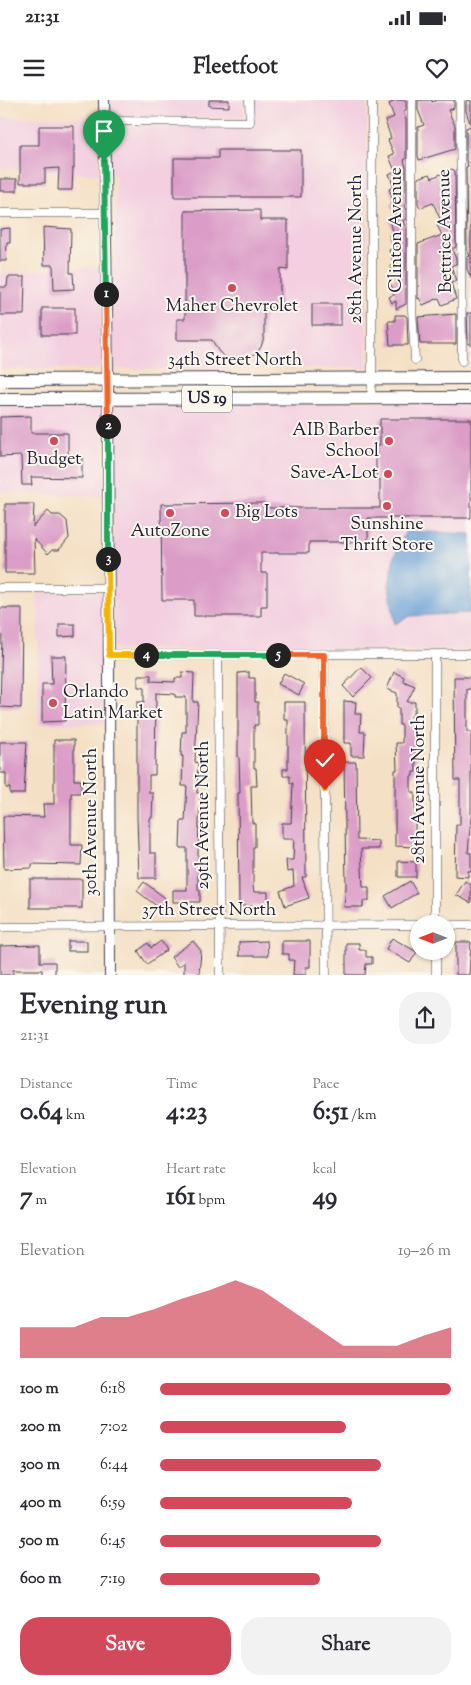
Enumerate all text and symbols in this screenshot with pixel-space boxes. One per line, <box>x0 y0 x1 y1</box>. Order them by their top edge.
text: 21:31 <box>25 4 59 31</box>
text: Fleetfoot <box>193 52 278 84</box>
icon: menu <box>20 54 48 82</box>
icon: heart <box>423 54 451 82</box>
pin <box>83 110 125 161</box>
icon: arrive <box>90 117 118 145</box>
street label: Clinton Avenue <box>384 167 410 293</box>
street label: Bettrice Avenue <box>432 169 460 293</box>
street label: 28th Avenue North <box>344 174 370 324</box>
pin: 1 <box>94 282 118 306</box>
marker: Maher Chevrolet <box>226 282 238 294</box>
text: 1 <box>104 284 109 304</box>
place label: Maher Chevrolet <box>166 294 298 320</box>
street label: 34th Street North <box>168 348 303 374</box>
road number: US 19 <box>182 386 232 412</box>
pin: 2 <box>96 414 120 438</box>
text: 2 <box>105 416 112 436</box>
place label: AIB Barber School <box>292 418 379 465</box>
marker: Budget <box>48 435 60 447</box>
marker: AIB Barber School <box>383 435 395 447</box>
place label: Budget <box>27 447 81 473</box>
place label: Save-A-Lot <box>290 461 378 487</box>
marker: Save-A-Lot <box>382 468 394 480</box>
place label: Big Lots <box>235 500 298 526</box>
marker: Sunshine Thrift Store <box>381 500 393 512</box>
marker: AutoZone <box>164 507 176 519</box>
marker: Big Lots <box>219 507 231 519</box>
place label: Sunshine Thrift Store <box>341 512 433 559</box>
place label: AutoZone <box>130 519 210 545</box>
pin: 3 <box>96 546 120 572</box>
text: 3 <box>106 549 111 569</box>
pin: 4 <box>134 642 158 668</box>
pin: 5 <box>266 642 290 668</box>
text: 4 <box>143 645 150 665</box>
text: 5 <box>276 645 281 665</box>
place label: Orlando Latin Market <box>63 680 163 727</box>
marker: Orlando Latin Market <box>47 697 59 709</box>
street label: 28th Avenue North <box>407 714 433 864</box>
pin <box>304 739 346 790</box>
street label: 29th Avenue North <box>191 740 217 890</box>
icon: check <box>311 746 339 774</box>
street label: 30th Avenue North <box>79 747 105 896</box>
street label: 37th Street North <box>142 898 277 924</box>
north arrow <box>410 915 455 960</box>
map controls <box>410 915 455 960</box>
text: Evening run <box>20 986 167 1026</box>
button: share <box>399 992 451 1044</box>
text: 21:31 <box>20 1025 49 1048</box>
text: Distance <box>20 1075 73 1095</box>
text: Time <box>166 1075 197 1095</box>
text: Pace <box>313 1075 339 1095</box>
text: 0.64 <box>20 1095 63 1131</box>
text: 4:23 <box>166 1095 207 1131</box>
text: 6:51 <box>313 1095 348 1131</box>
text: km <box>63 1106 85 1126</box>
text: /km <box>348 1106 377 1126</box>
text: Elevation <box>20 1160 77 1180</box>
text: Heart rate <box>166 1160 226 1180</box>
text: kcal <box>313 1160 337 1180</box>
text: 7 <box>20 1180 33 1216</box>
text: 161 <box>166 1180 196 1216</box>
text: 49 <box>313 1180 337 1216</box>
text: m <box>33 1191 47 1211</box>
text: bpm <box>196 1191 225 1211</box>
text: Elevation <box>20 1240 85 1263</box>
text: 19–26 m <box>398 1240 451 1263</box>
text: 100 m <box>20 1378 59 1401</box>
text: 6:18 <box>100 1378 125 1401</box>
text: 200 m <box>20 1416 61 1439</box>
text: 7:02 <box>100 1416 128 1439</box>
text: 300 m <box>20 1454 60 1477</box>
text: 6:44 <box>100 1454 128 1477</box>
text: 400 m <box>20 1492 62 1515</box>
text: 6:59 <box>100 1492 125 1515</box>
text: 500 m <box>20 1530 59 1553</box>
text: 6:45 <box>100 1530 126 1553</box>
text: 600 m <box>20 1568 62 1591</box>
text: 7:19 <box>100 1568 125 1591</box>
button: Save <box>20 1617 231 1675</box>
button: Share <box>241 1617 451 1675</box>

